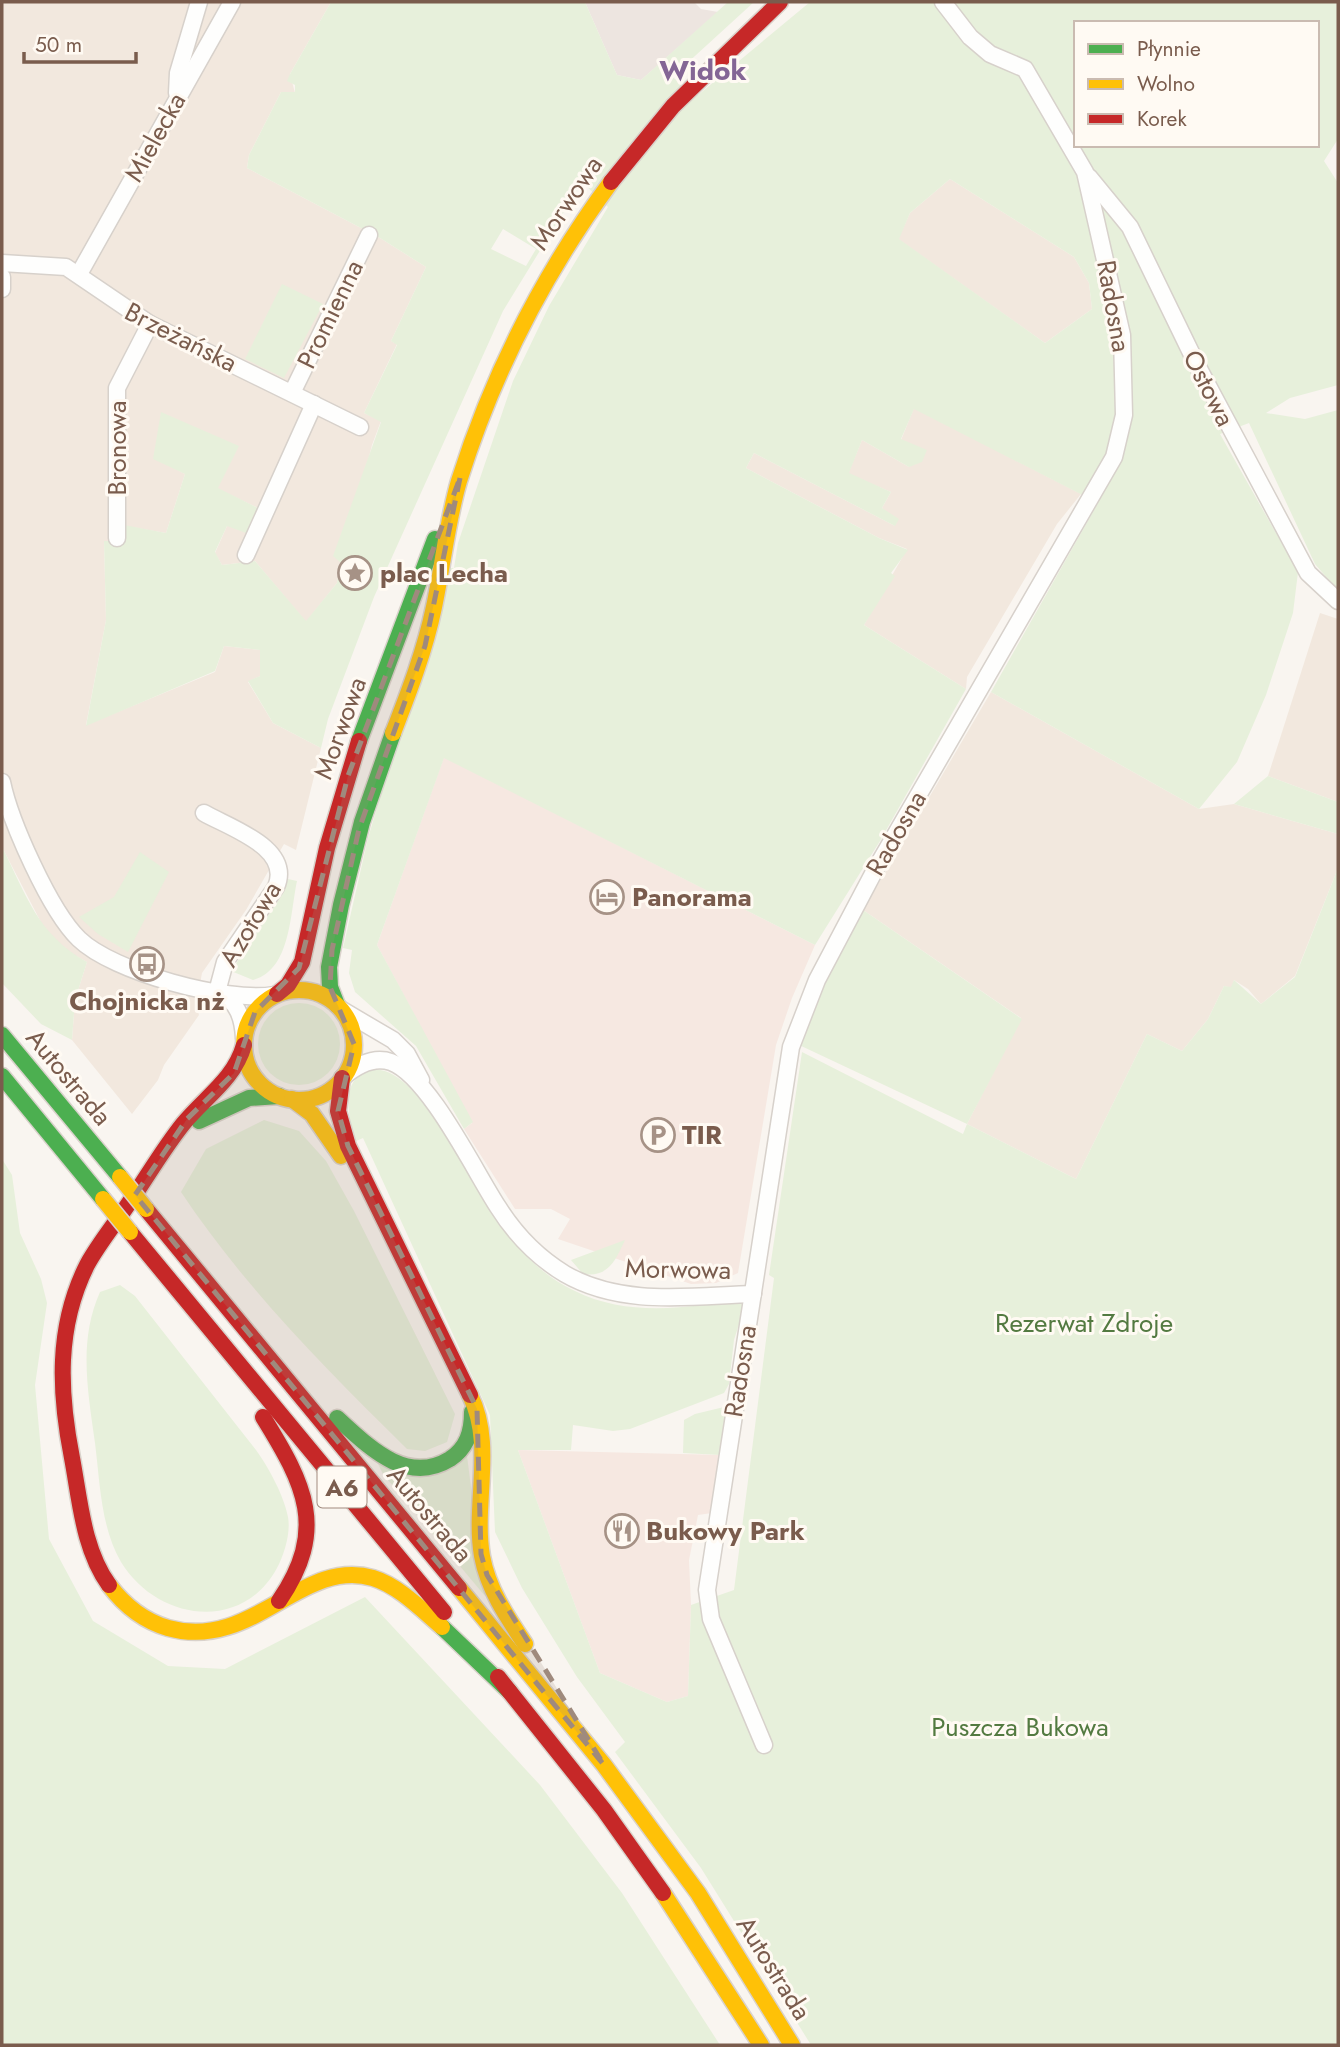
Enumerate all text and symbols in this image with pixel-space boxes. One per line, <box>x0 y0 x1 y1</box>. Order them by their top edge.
scale bar <box>24 21 136 65</box>
legend <box>1074 21 1319 147</box>
text: 50 m <box>35 30 82 60</box>
text: Płynnie <box>1137 34 1201 64</box>
district label: Widok <box>659 50 747 91</box>
text: Wolno <box>1137 69 1195 99</box>
street label: Mielecka <box>115 85 195 189</box>
text: Korek <box>1137 104 1187 134</box>
street label: Morwowa <box>521 148 611 258</box>
street label: Promienna <box>287 253 373 375</box>
street label: Radosna <box>1087 257 1141 355</box>
street label: Brzeżańska <box>118 292 244 382</box>
street label: Ostowa <box>1174 343 1244 433</box>
street label: Bronowa <box>98 401 136 495</box>
place icon: plac Lecha <box>336 554 374 592</box>
place label: plac Lecha <box>380 554 508 592</box>
street label: Morwowa <box>304 672 376 784</box>
street label: Radosna <box>856 783 936 883</box>
street label: Azotowa <box>209 874 291 974</box>
hotel icon: Panorama <box>588 878 626 916</box>
place label: Panorama <box>632 878 752 916</box>
bus stop icon: Chojnicka nż <box>128 945 166 983</box>
place label: Chojnicka nż <box>69 982 225 1020</box>
street label: Autostrada <box>17 1020 121 1134</box>
parking icon: TIR <box>639 1116 677 1154</box>
place label: TIR <box>682 1116 722 1154</box>
street label: Morwowa <box>625 1249 731 1289</box>
park label: Rezerwat Zdroje <box>995 1304 1173 1342</box>
street label: Radosna <box>714 1322 766 1420</box>
street label: Autostrada <box>378 1457 482 1571</box>
road number: A6 <box>318 1466 366 1507</box>
restaurant icon: Bukowy Park <box>603 1512 641 1550</box>
place label: Bukowy Park <box>646 1512 805 1550</box>
park label: Puszcza Bukowa <box>931 1708 1109 1746</box>
street label: Autostrada <box>727 1909 821 2027</box>

